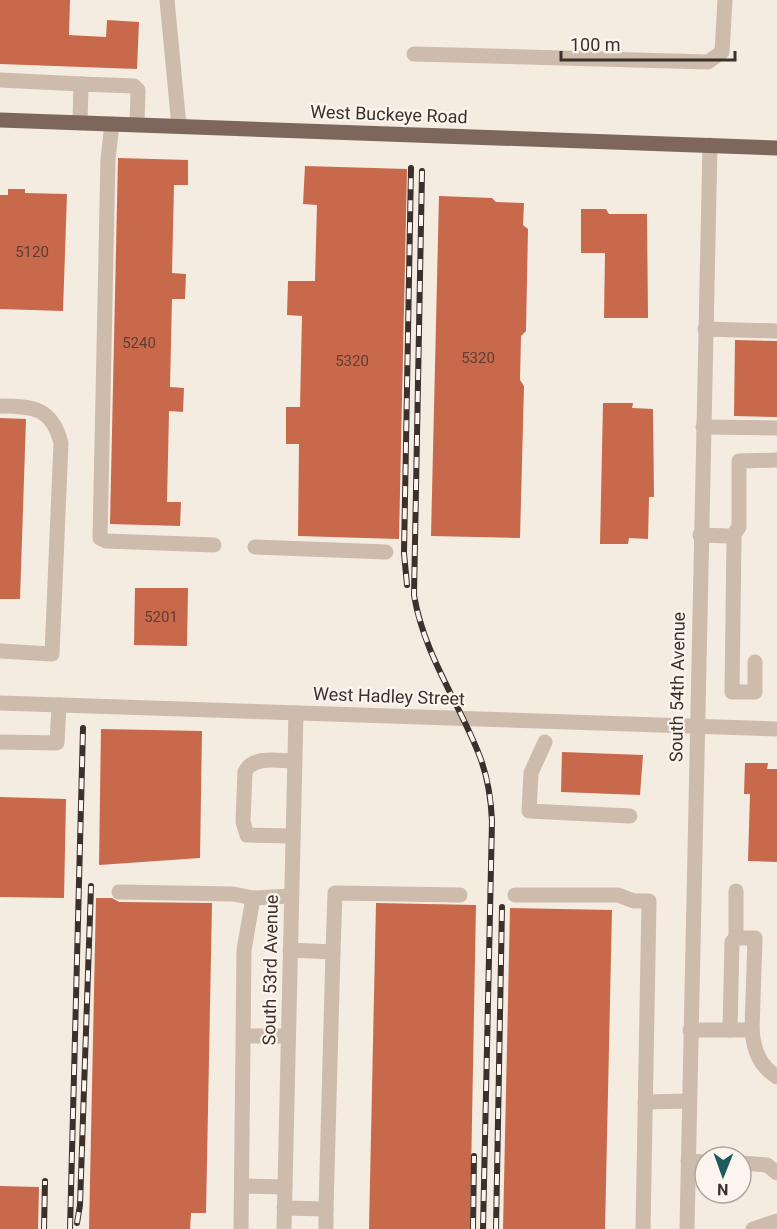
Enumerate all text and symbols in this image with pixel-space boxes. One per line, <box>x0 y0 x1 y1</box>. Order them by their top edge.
scale bar <box>561 24 735 62</box>
text: 100 m <box>570 34 621 55</box>
street label: West Buckeye Road <box>310 101 468 127</box>
house number: 5120 <box>15 243 49 261</box>
house number: 5240 <box>122 334 156 352</box>
house number: 5320 <box>461 349 495 367</box>
house number: 5320 <box>335 352 369 370</box>
house number: 5201 <box>144 608 178 626</box>
street label: South 54th Avenue <box>665 612 689 762</box>
street label: West Hadley Street <box>313 683 465 709</box>
street label: South 53rd Avenue <box>258 894 282 1046</box>
north arrow <box>693 1145 753 1205</box>
text: N <box>717 1180 729 1199</box>

